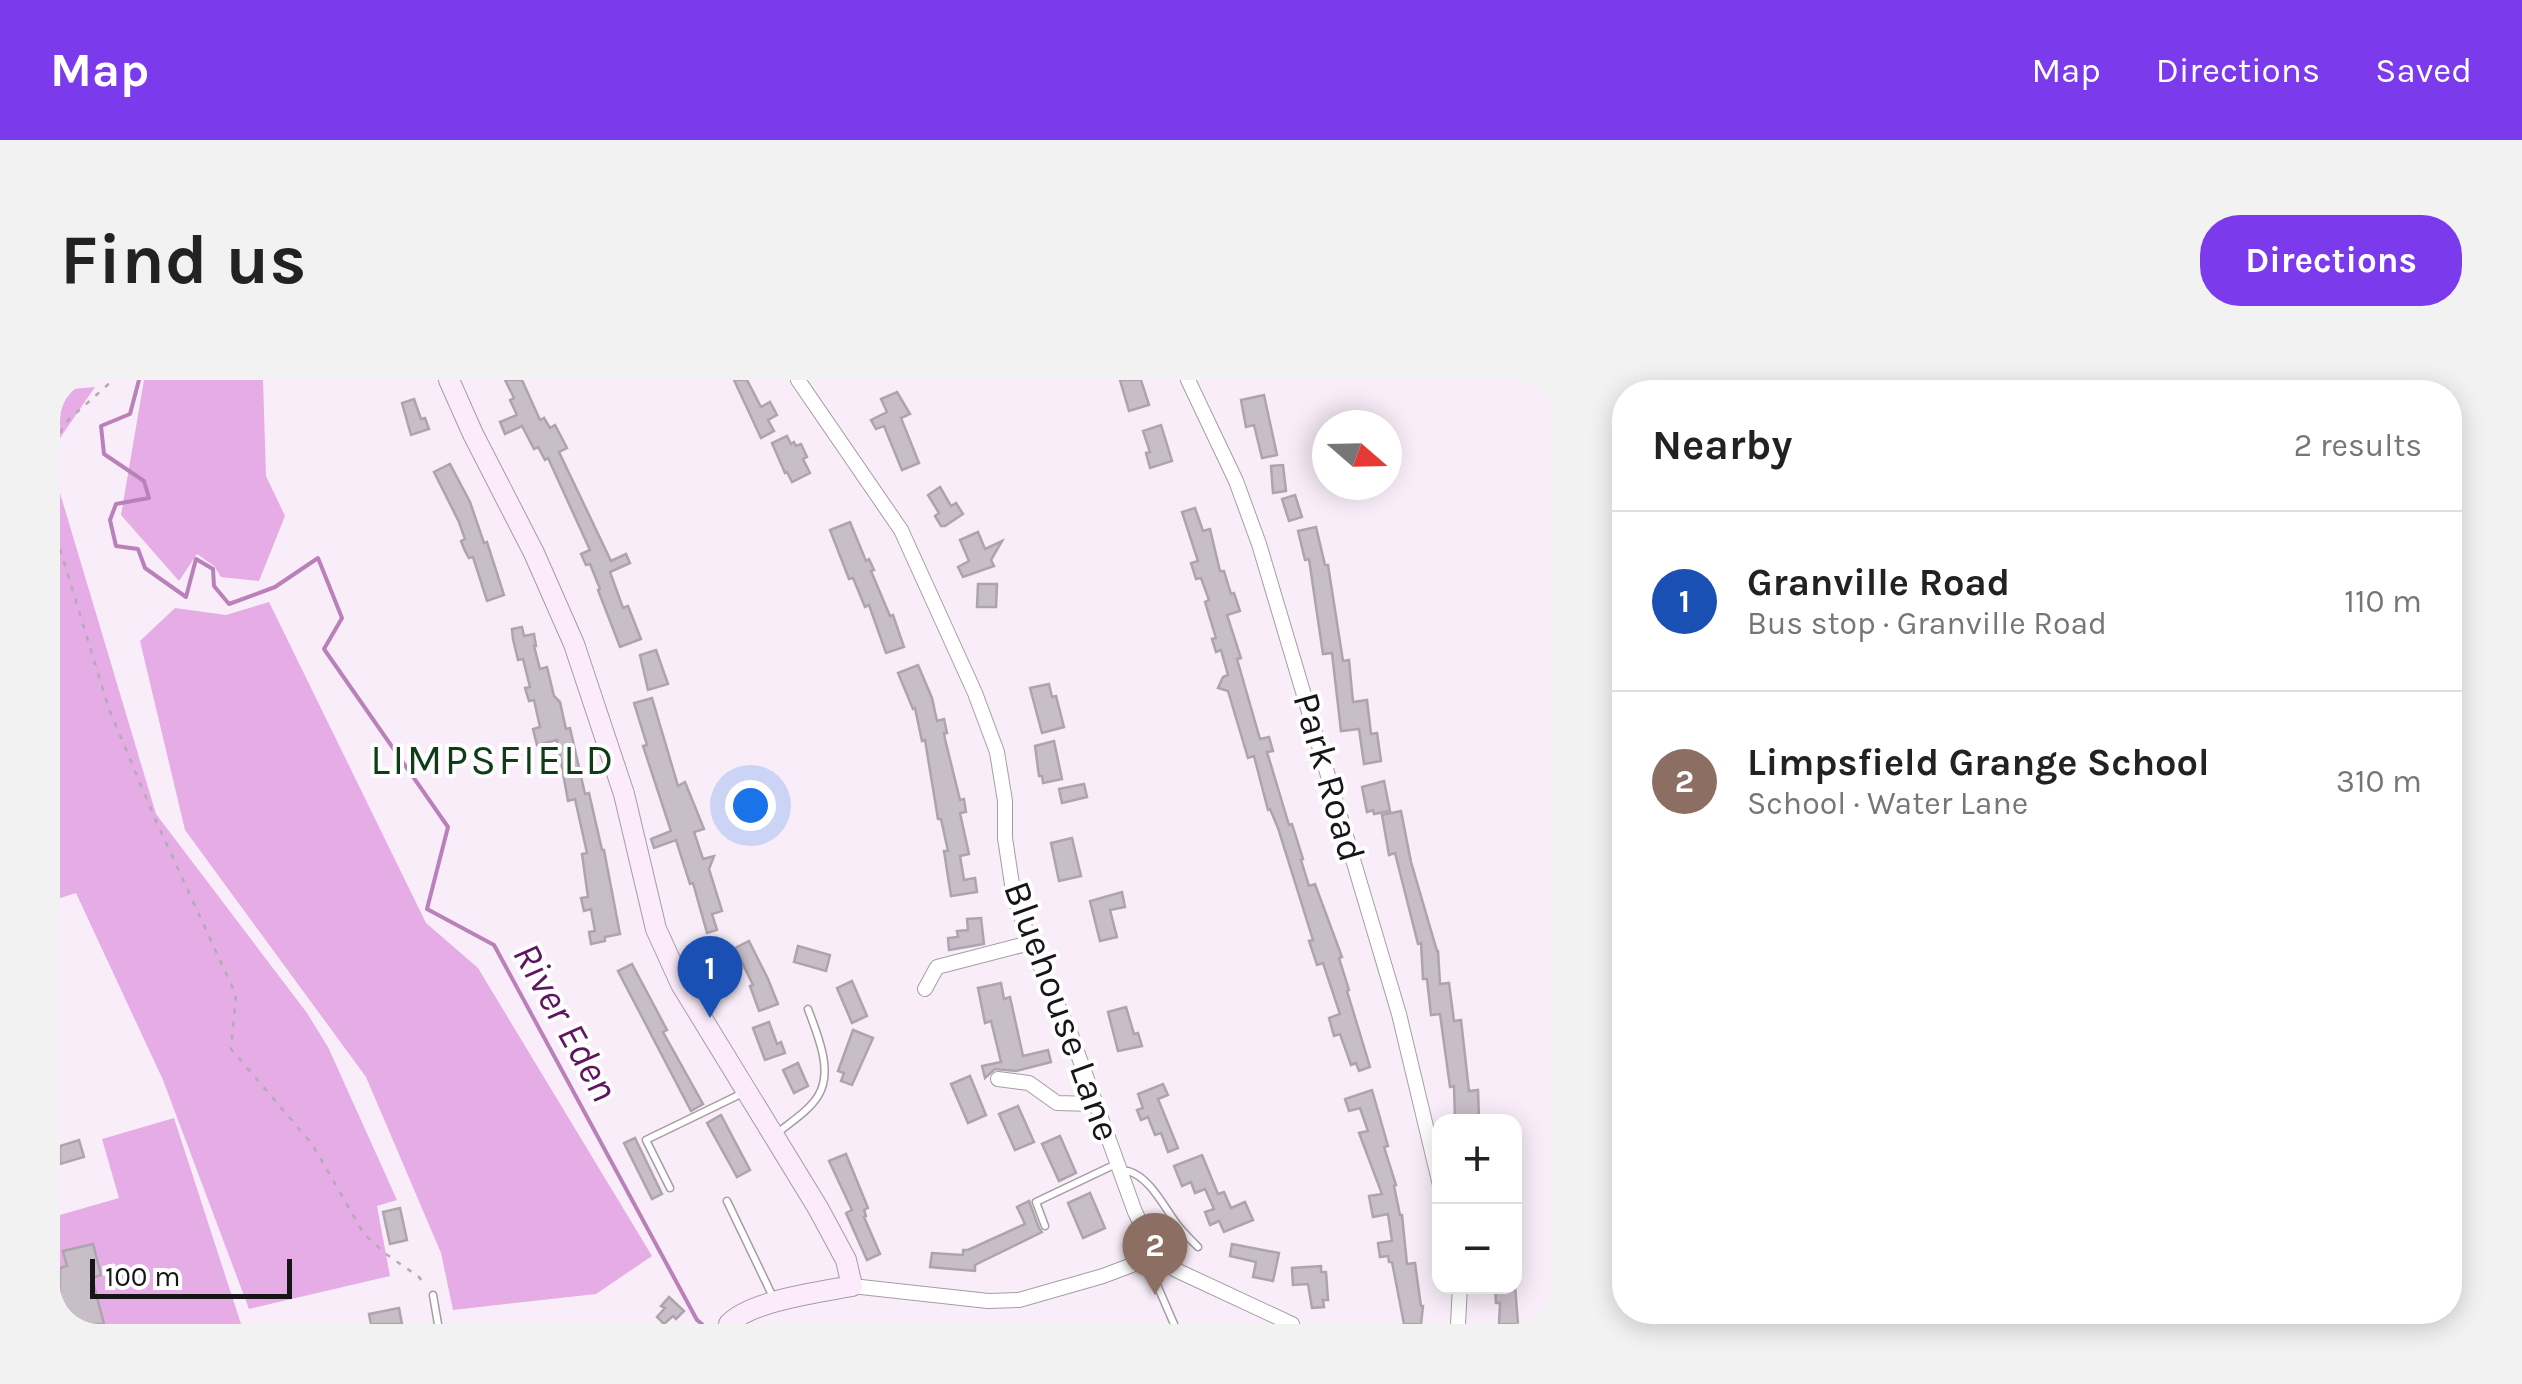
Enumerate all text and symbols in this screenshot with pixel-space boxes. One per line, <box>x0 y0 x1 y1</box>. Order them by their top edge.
text: Map <box>50 42 149 98</box>
text: Map <box>2031 50 2101 91</box>
text: Directions <box>2156 50 2320 91</box>
text: Saved <box>2375 50 2472 91</box>
button: Directions <box>2200 215 2462 306</box>
text: Find us <box>60 219 306 301</box>
north arrow <box>1312 410 1402 500</box>
text: Nearby <box>1652 420 1792 470</box>
text: 2 results <box>2294 427 2422 464</box>
text: Granville Road <box>1747 560 2010 605</box>
text: 1 <box>1679 583 1690 620</box>
text: 110 m <box>2344 583 2422 620</box>
text: Bus stop · Granville Road <box>1747 605 2107 642</box>
street label: Park Road <box>1283 687 1375 867</box>
district label: LIMPSFIELD <box>370 735 616 785</box>
text: Limpsfield Grange School <box>1747 740 2210 785</box>
text: 2 <box>1675 763 1694 800</box>
text: 310 m <box>2336 763 2422 800</box>
your location <box>725 780 776 831</box>
text: School · Water Lane <box>1747 785 2028 822</box>
street label: Bluehouse Lane <box>994 875 1130 1147</box>
water label: River Eden <box>503 935 629 1109</box>
pin: 1 <box>678 936 742 1018</box>
map controls <box>1432 1114 1522 1294</box>
button: + <box>1432 1114 1522 1204</box>
button: − <box>1432 1204 1522 1294</box>
pin: 2 <box>1122 1212 1188 1295</box>
scale bar <box>90 1254 292 1298</box>
text: 100 m <box>105 1260 180 1293</box>

